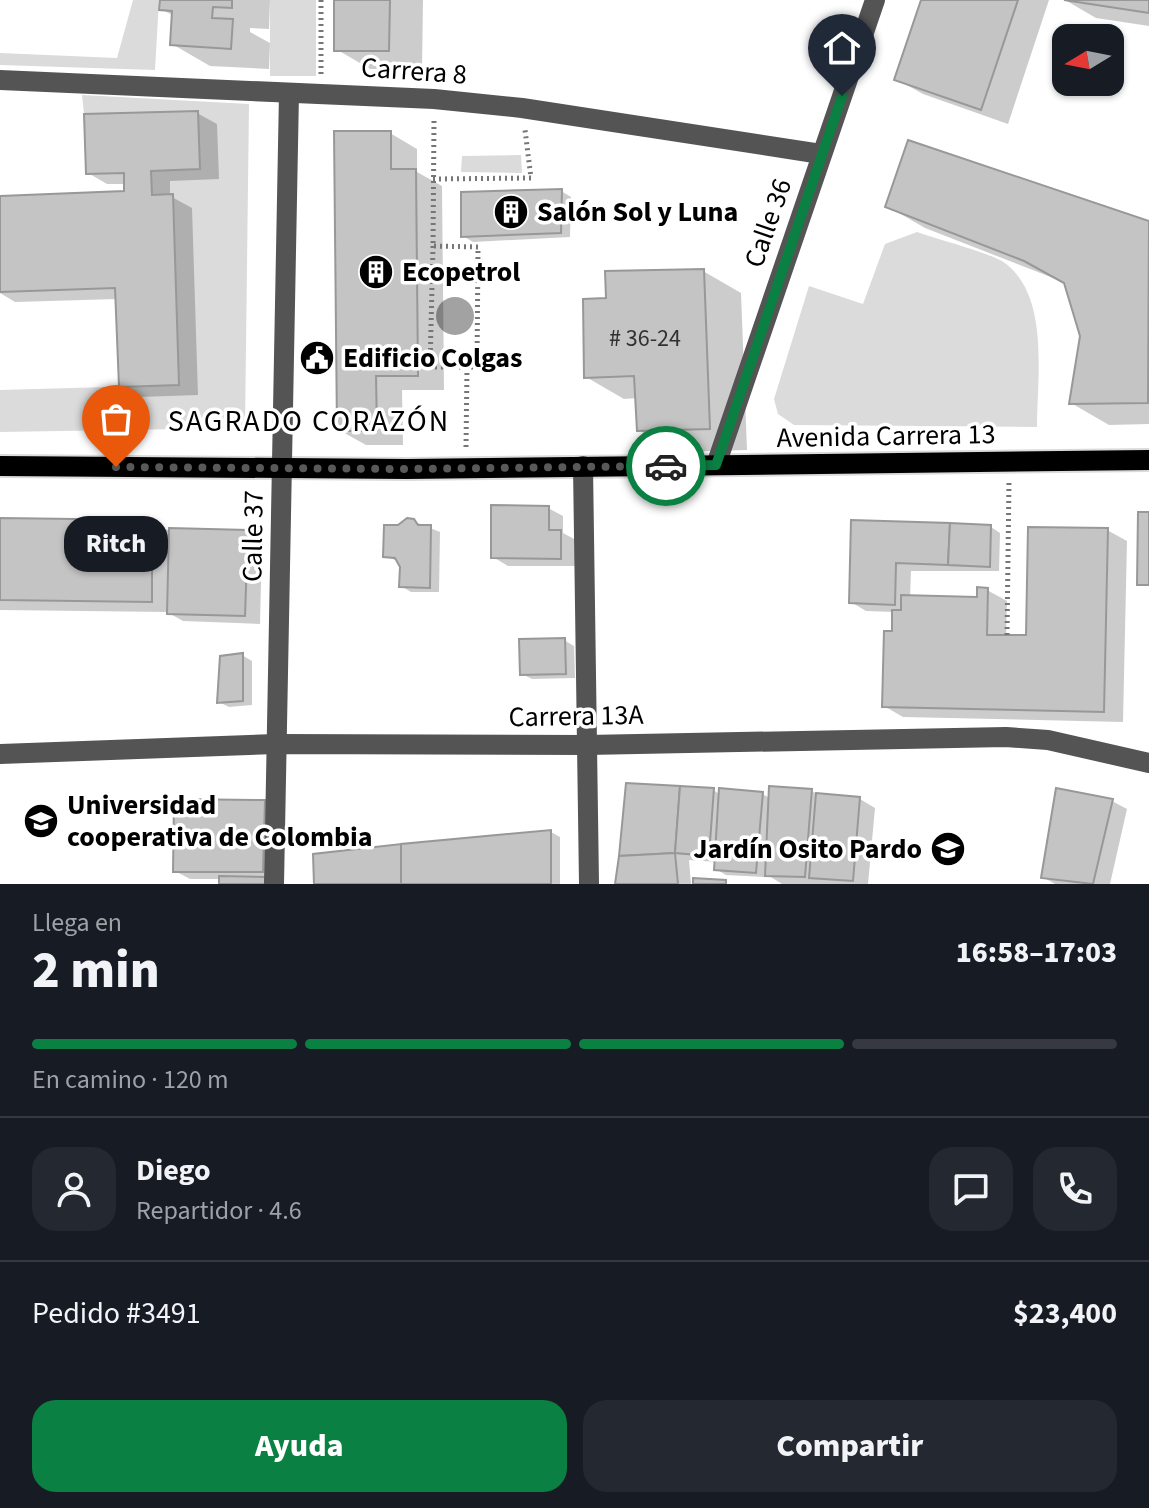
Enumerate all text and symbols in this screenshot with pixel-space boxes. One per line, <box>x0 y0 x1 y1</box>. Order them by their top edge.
pin <box>808 14.0 876 96</box>
north arrow <box>1052 24 1124 96</box>
map controls <box>1052 24 1124 96</box>
icon: home <box>820 26 864 70</box>
street label: Carrera 8 <box>360 47 468 95</box>
street label: Calle 36 <box>734 173 802 273</box>
place label: Salón Sol y Luna <box>537 192 738 232</box>
building icon: Salón Sol y Luna <box>492 193 530 231</box>
place label: Ecopetrol <box>402 252 520 292</box>
building icon: Ecopetrol <box>357 253 395 291</box>
house number: # 36-24 <box>609 321 681 356</box>
place label: Edificio Colgas <box>343 338 523 378</box>
public building icon: Edificio Colgas <box>298 339 336 377</box>
pin <box>82 385 150 467</box>
icon: bag <box>94 397 138 441</box>
district label: SAGRADO CORAZÓN <box>168 400 450 443</box>
street label: Avenida Carrera 13 <box>776 414 996 458</box>
courier <box>626 426 706 506</box>
icon: car <box>644 444 688 488</box>
street label: Calle 37 <box>232 490 274 582</box>
callout: Ritch <box>64 515 168 571</box>
text: Ritch <box>86 525 146 562</box>
street label: Carrera 13A <box>508 695 645 737</box>
place label: Universidad cooperativa de Colombia <box>67 785 373 857</box>
school or university icon: Universidad cooperativa de Colombia <box>22 802 60 840</box>
place label: Jardín Osito Pardo <box>693 829 922 869</box>
school or university icon: Jardín Osito Pardo <box>929 830 967 868</box>
text: Llega en <box>32 904 122 941</box>
text: 16:58–17:03 <box>956 931 1117 974</box>
text: 2 min <box>32 934 160 1008</box>
text: En camino · 120 m <box>32 1061 228 1098</box>
button: person <box>32 1147 116 1231</box>
button: chat <box>929 1147 1013 1231</box>
button: phone <box>1033 1147 1117 1231</box>
text: Diego <box>136 1149 211 1192</box>
text: Repartidor · 4.6 <box>136 1192 302 1229</box>
text: Pedido #3491 <box>32 1292 201 1335</box>
text: $23,400 <box>1013 1292 1117 1335</box>
button: Ayuda <box>32 1400 567 1492</box>
button: Compartir <box>583 1400 1117 1492</box>

